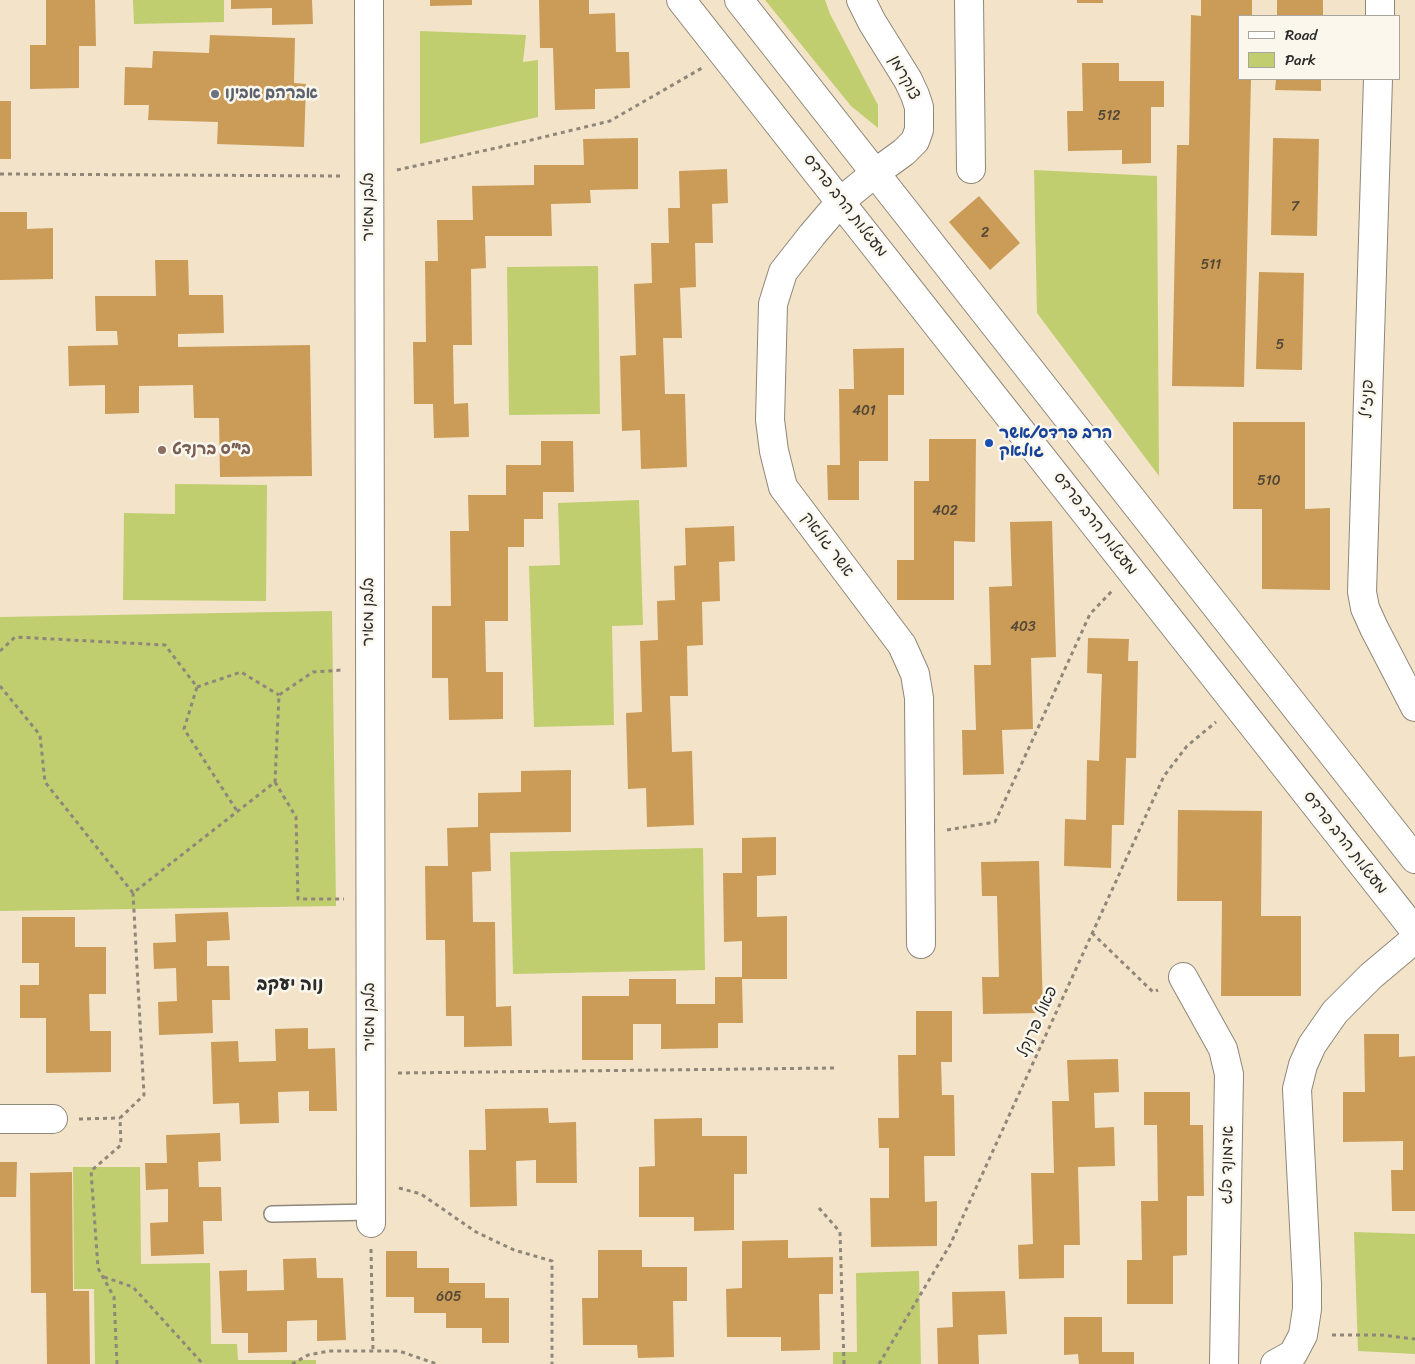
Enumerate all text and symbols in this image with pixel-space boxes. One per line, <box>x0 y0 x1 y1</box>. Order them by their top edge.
legend <box>1238 15 1400 80</box>
text: Road <box>1285 22 1317 48</box>
text: Park <box>1285 47 1316 73</box>
street label: צוקרמן <box>884 52 924 104</box>
place label: אברהם אבינו <box>225 84 318 104</box>
marker: אברהם אבינו <box>209 88 221 100</box>
house number: 512 <box>1098 108 1120 124</box>
street label: מעגלות הרב פרדס <box>799 151 891 261</box>
street label: בלבן מאיר <box>359 172 379 242</box>
house number: 7 <box>1291 199 1299 215</box>
house number: 2 <box>981 225 989 241</box>
house number: 511 <box>1201 257 1221 273</box>
house number: 5 <box>1276 337 1284 353</box>
street label: פניז'ל <box>1358 379 1378 419</box>
house number: 401 <box>852 403 876 419</box>
place label: הרב פרדס/אשר גולאק <box>999 424 1112 462</box>
marker: הרב פרדס/אשר גולאק <box>983 437 995 449</box>
place label: בי"ס ברנדט <box>172 440 251 460</box>
marker: בי"ס ברנדט <box>156 444 168 456</box>
street label: מעגלות הרב פרדס <box>1049 469 1141 579</box>
house number: 510 <box>1257 473 1281 489</box>
house number: 402 <box>932 503 958 519</box>
street label: אשר גולאק <box>796 509 858 581</box>
street label: בלבן מאיר <box>359 577 379 647</box>
house number: 403 <box>1010 619 1036 635</box>
street label: מעגלות הרב פרדס <box>1299 788 1391 898</box>
district label: נוה יעקב <box>256 974 324 996</box>
street label: בלבן מאיר <box>360 982 380 1052</box>
street label: פאול פרנקל <box>1014 984 1062 1060</box>
street label: אדמונד פלג <box>1218 1125 1238 1205</box>
house number: 605 <box>436 1289 462 1305</box>

